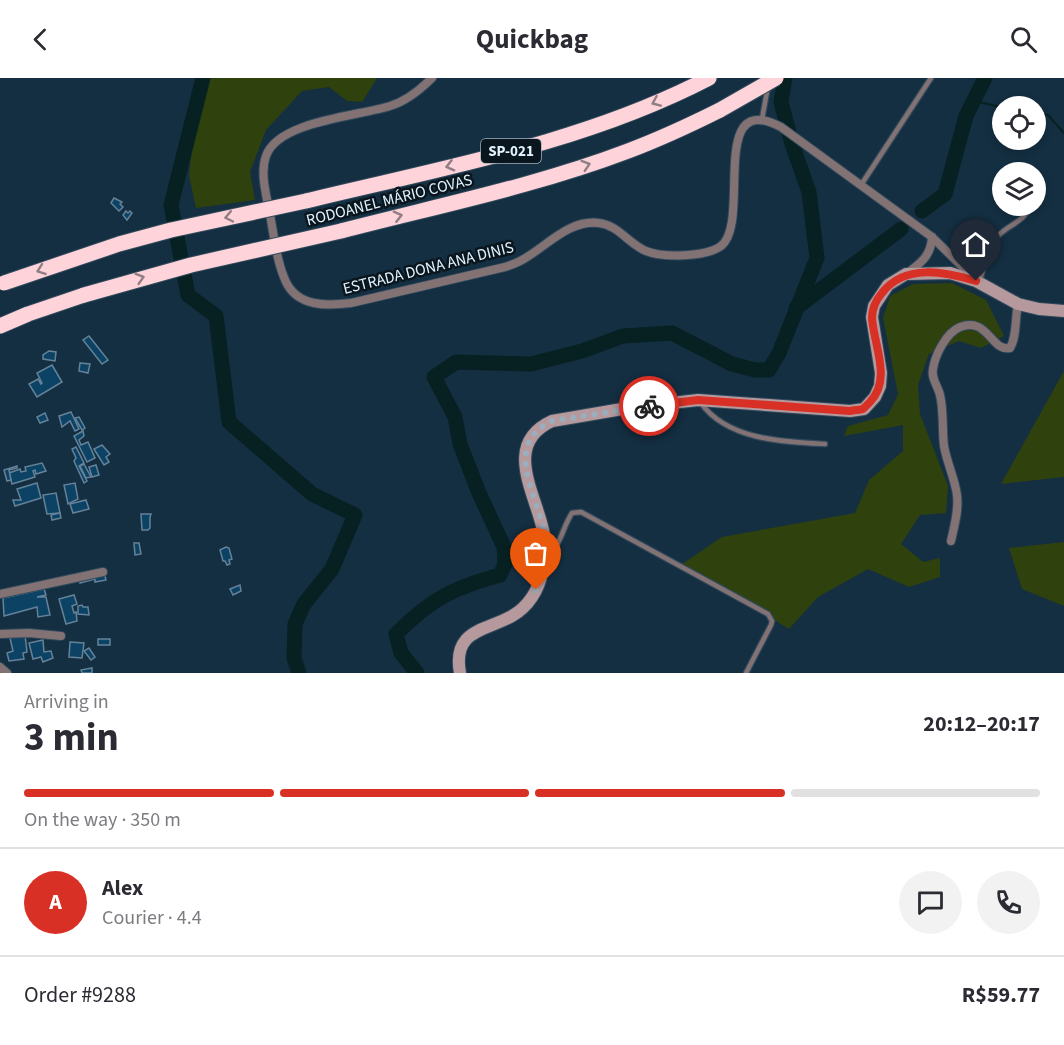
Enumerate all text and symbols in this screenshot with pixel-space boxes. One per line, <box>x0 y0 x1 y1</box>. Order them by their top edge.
text: Quickbag <box>476 20 588 59</box>
icon: back <box>24 23 57 56</box>
icon: search <box>1007 23 1040 56</box>
one-way arrow <box>651 95 662 107</box>
map controls <box>992 96 1046 216</box>
button: locate <box>992 96 1046 150</box>
road number: SP-021 <box>481 139 541 163</box>
one-way arrow <box>445 158 455 171</box>
one-way arrow <box>580 160 591 173</box>
button: layers <box>992 162 1046 216</box>
street label: RODOANEL MÁRIO COVAS <box>304 169 475 231</box>
one-way arrow <box>224 210 234 223</box>
one-way arrow <box>392 211 402 224</box>
pin <box>950 219 1001 281</box>
icon: home <box>959 228 992 261</box>
street label: ESTRADA DONA ANA DINIS <box>341 236 516 300</box>
one-way arrow <box>36 262 47 275</box>
one-way arrow <box>134 273 145 285</box>
courier <box>619 376 679 436</box>
icon: bike <box>633 390 666 423</box>
pin <box>510 528 561 590</box>
icon: bag <box>519 537 552 570</box>
text: Arriving in <box>24 688 109 716</box>
text: 20:12–20:17 <box>923 708 1040 740</box>
text: 3 min <box>24 710 119 766</box>
text: On the way · 350 m <box>24 806 181 834</box>
button: chat <box>899 871 962 934</box>
button: phone <box>977 871 1040 934</box>
text: Alex <box>102 872 143 904</box>
text: A <box>49 886 62 918</box>
text: Courier · 4.4 <box>102 904 202 932</box>
text: Order #9288 <box>24 979 136 1011</box>
text: R$59.77 <box>962 979 1040 1011</box>

